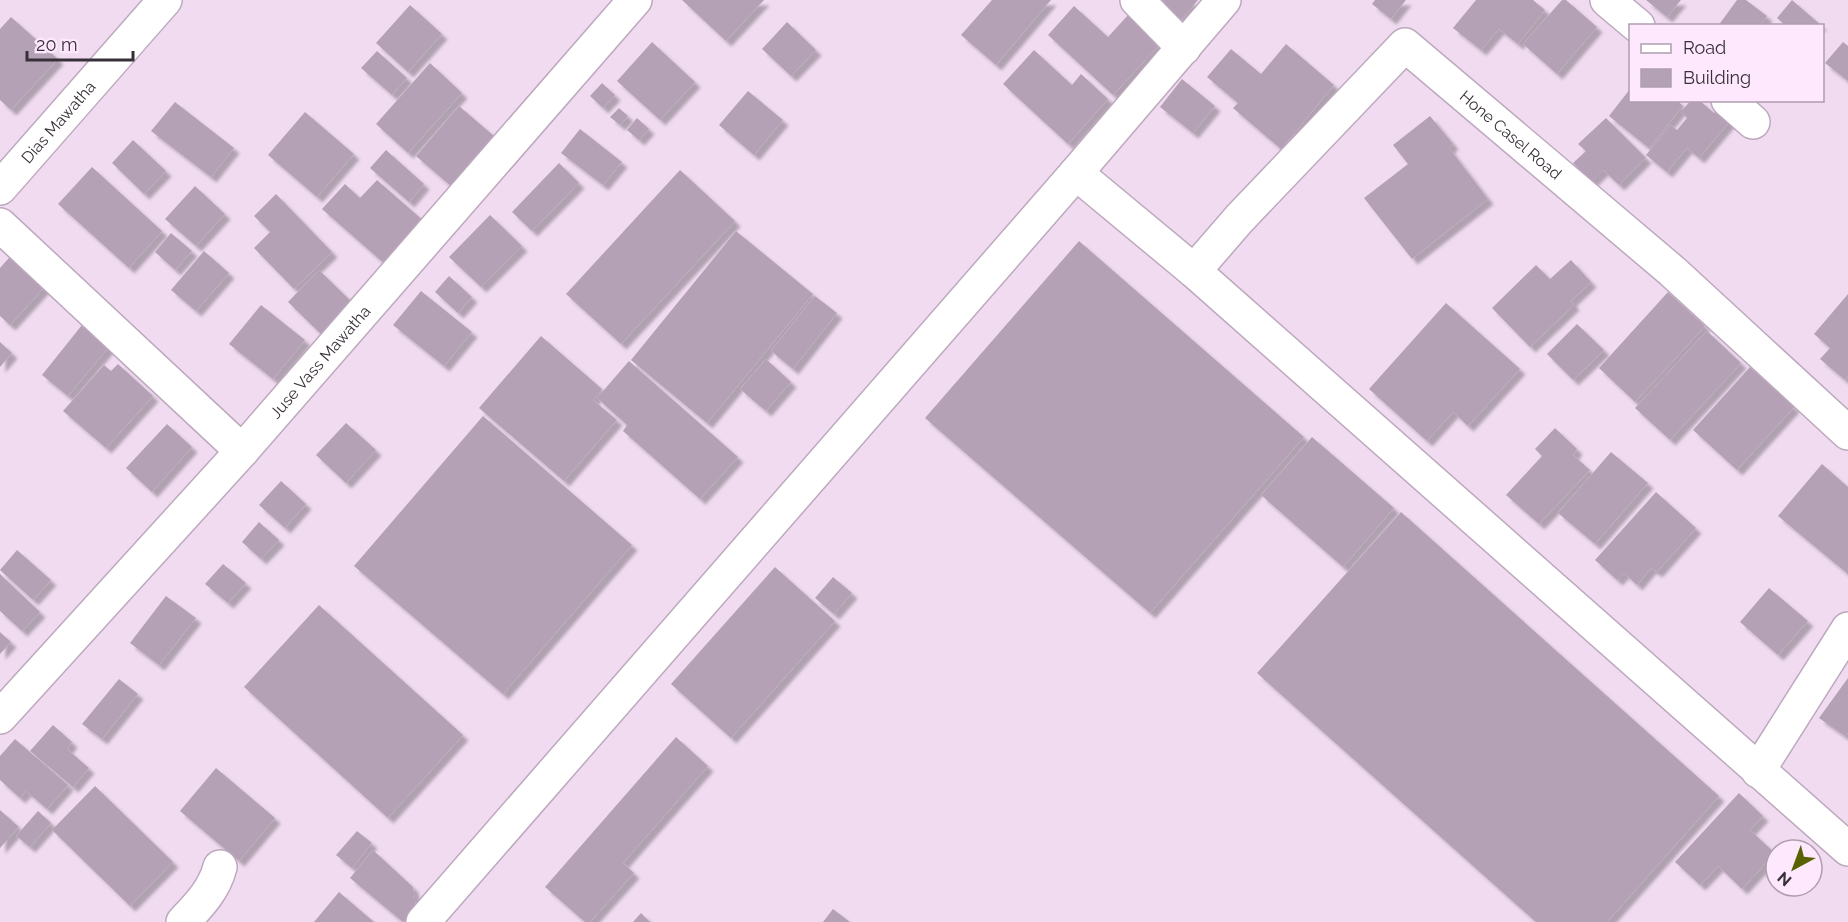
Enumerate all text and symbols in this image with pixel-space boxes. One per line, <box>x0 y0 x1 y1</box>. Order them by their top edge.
scale bar <box>27 24 134 62</box>
legend <box>1629 24 1824 102</box>
text: 20 m <box>36 34 78 55</box>
text: Road <box>1683 37 1726 58</box>
text: Building <box>1683 67 1751 88</box>
street label: Dias Mawatha <box>17 77 99 167</box>
street label: Hone Casel Road <box>1456 86 1566 183</box>
street label: Juse Vass Mawatha <box>265 301 374 422</box>
north arrow <box>1764 838 1824 898</box>
text: N <box>1774 868 1795 890</box>

